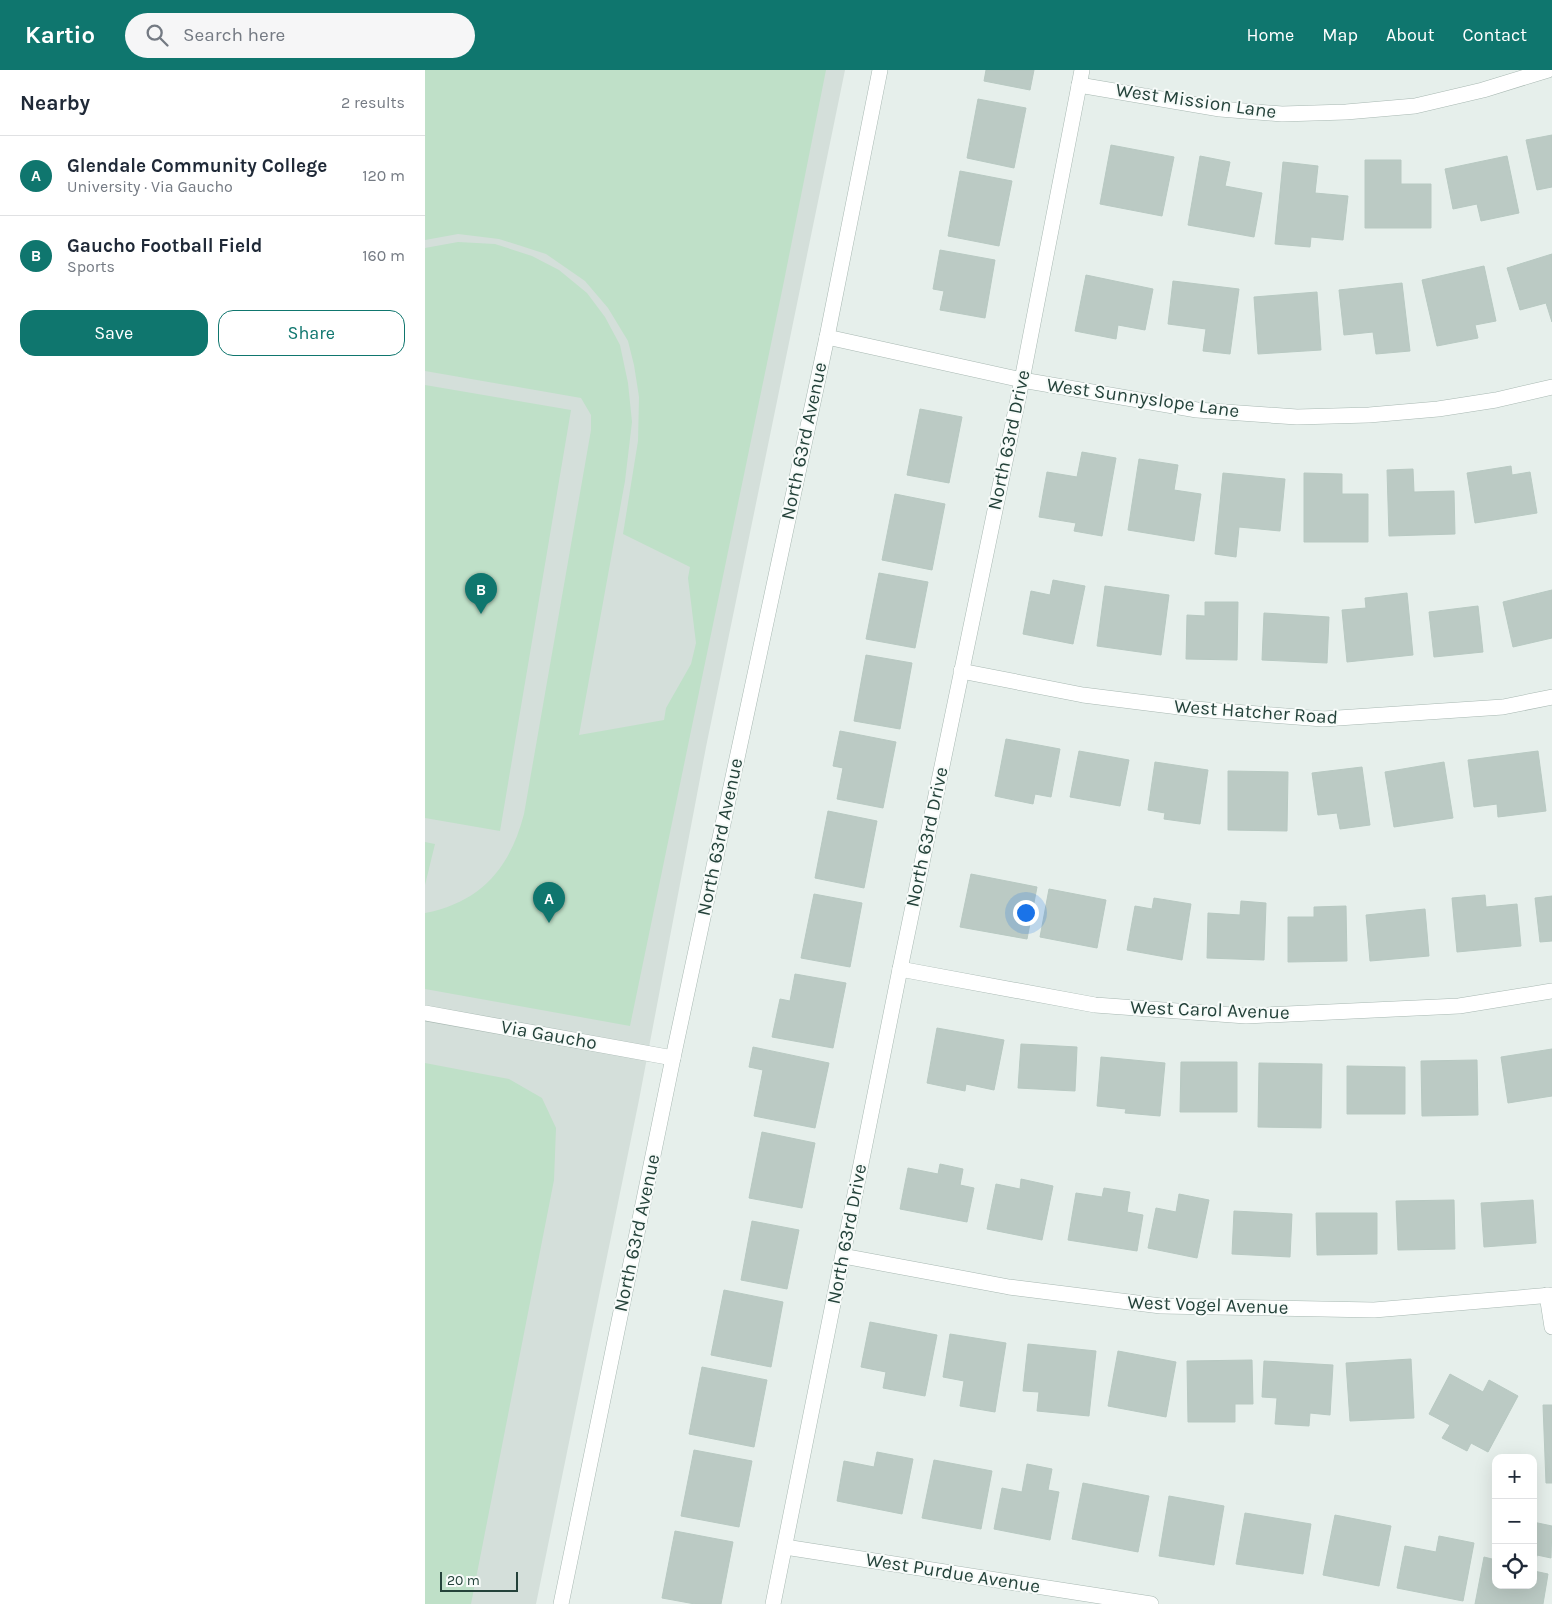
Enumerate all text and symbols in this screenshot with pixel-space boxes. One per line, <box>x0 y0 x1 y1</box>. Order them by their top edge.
search box <box>125 13 475 58</box>
text: Kartio <box>25 21 95 49</box>
icon: search <box>143 21 171 49</box>
text: Search here <box>183 24 285 46</box>
text: Home <box>1246 24 1294 46</box>
text: Map <box>1322 24 1358 46</box>
text: About <box>1386 24 1435 46</box>
text: Contact <box>1463 24 1527 46</box>
street label: West Mission Lane <box>1114 79 1278 123</box>
text: Nearby <box>20 91 90 115</box>
text: 2 results <box>341 93 405 112</box>
text: Glendale Community College <box>67 155 327 177</box>
text: A <box>31 166 41 185</box>
text: 120 m <box>362 166 405 185</box>
text: University · Via Gaucho <box>67 177 233 196</box>
text: Gaucho Football Field <box>67 235 262 257</box>
text: B <box>31 246 41 265</box>
text: 160 m <box>362 246 405 265</box>
text: Sports <box>67 257 115 276</box>
button: Save <box>20 310 208 356</box>
button: Share <box>218 310 405 356</box>
street label: North 63rd Avenue <box>777 360 831 522</box>
street label: North 63rd Drive <box>983 368 1035 512</box>
street label: West Sunnyslope Lane <box>1045 374 1241 422</box>
pin: B <box>465 573 497 614</box>
street label: West Hatcher Road <box>1173 695 1339 729</box>
street label: North 63rd Avenue <box>693 756 747 918</box>
street label: North 63rd Drive <box>901 765 953 909</box>
pin: A <box>533 882 565 923</box>
your location <box>1013 900 1039 926</box>
street label: West Carol Avenue <box>1130 996 1290 1024</box>
street label: Via Gaucho <box>499 1016 599 1054</box>
street label: North 63rd Avenue <box>610 1152 664 1314</box>
street label: North 63rd Drive <box>823 1162 871 1306</box>
street label: West Vogel Avenue <box>1127 1291 1289 1319</box>
map controls <box>1492 1454 1537 1589</box>
button: + <box>1492 1454 1537 1499</box>
button: − <box>1492 1499 1537 1544</box>
button: locate <box>1492 1544 1537 1589</box>
street label: West Purdue Avenue <box>864 1548 1042 1598</box>
scale bar <box>440 1569 517 1592</box>
text: 20 m <box>447 1572 480 1589</box>

